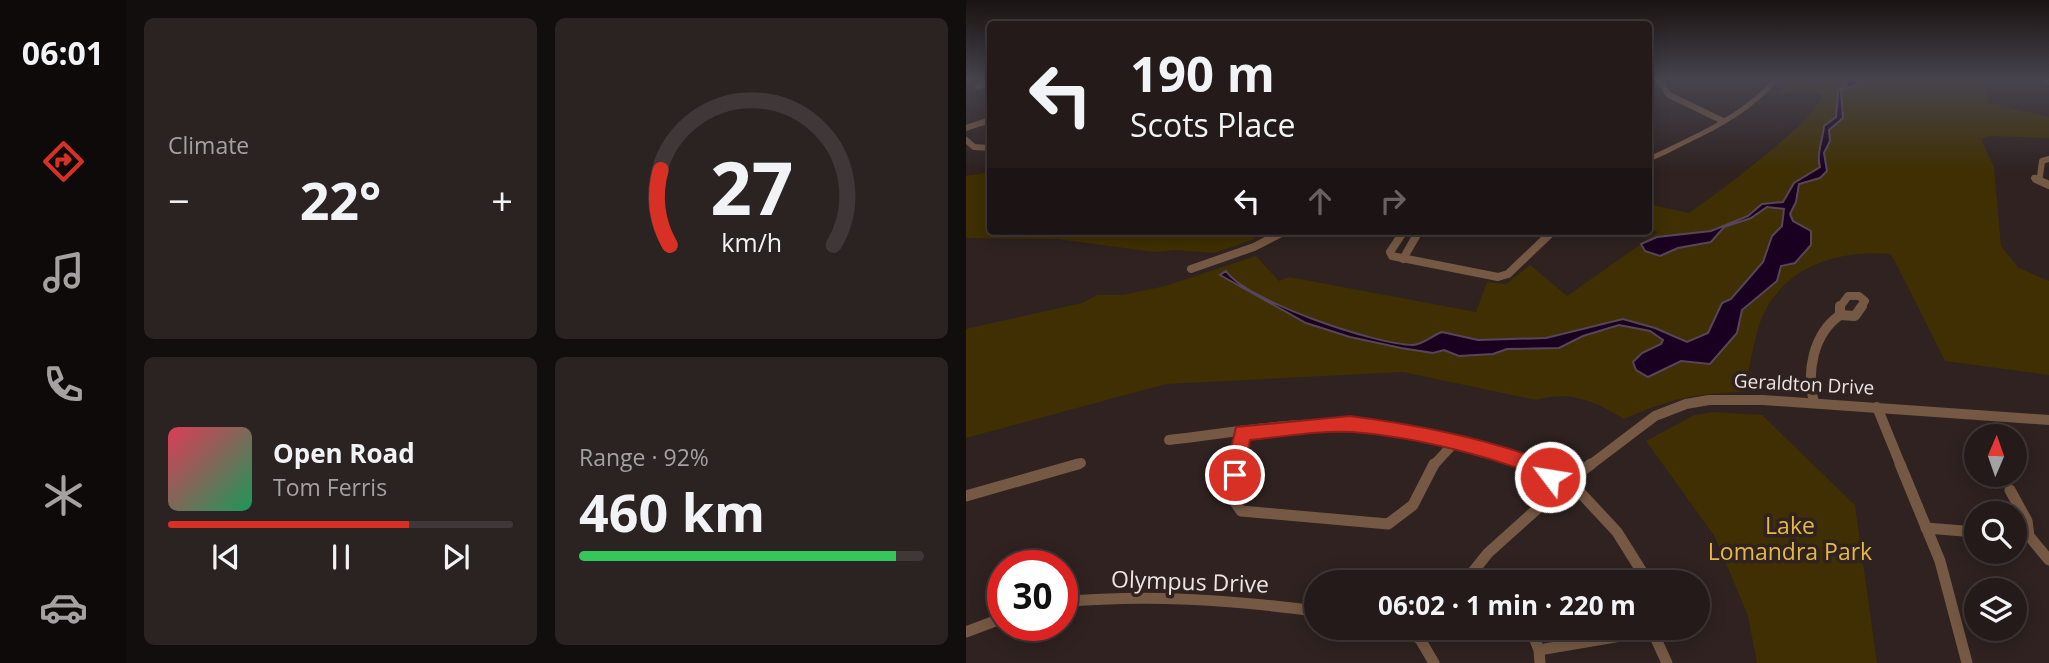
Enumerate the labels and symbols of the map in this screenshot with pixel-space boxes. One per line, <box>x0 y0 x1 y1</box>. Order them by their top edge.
street label: Geraldton Drive <box>1733 367 1875 401</box>
north arrow <box>1964 424 2026 486</box>
position arrow <box>1513 440 1587 514</box>
pin <box>1205 445 1265 505</box>
park label: Lake Lomandra Park <box>1708 509 1872 567</box>
speed limit sign: 30 <box>987 550 1078 641</box>
street label: Olympus Drive <box>1111 562 1269 600</box>

